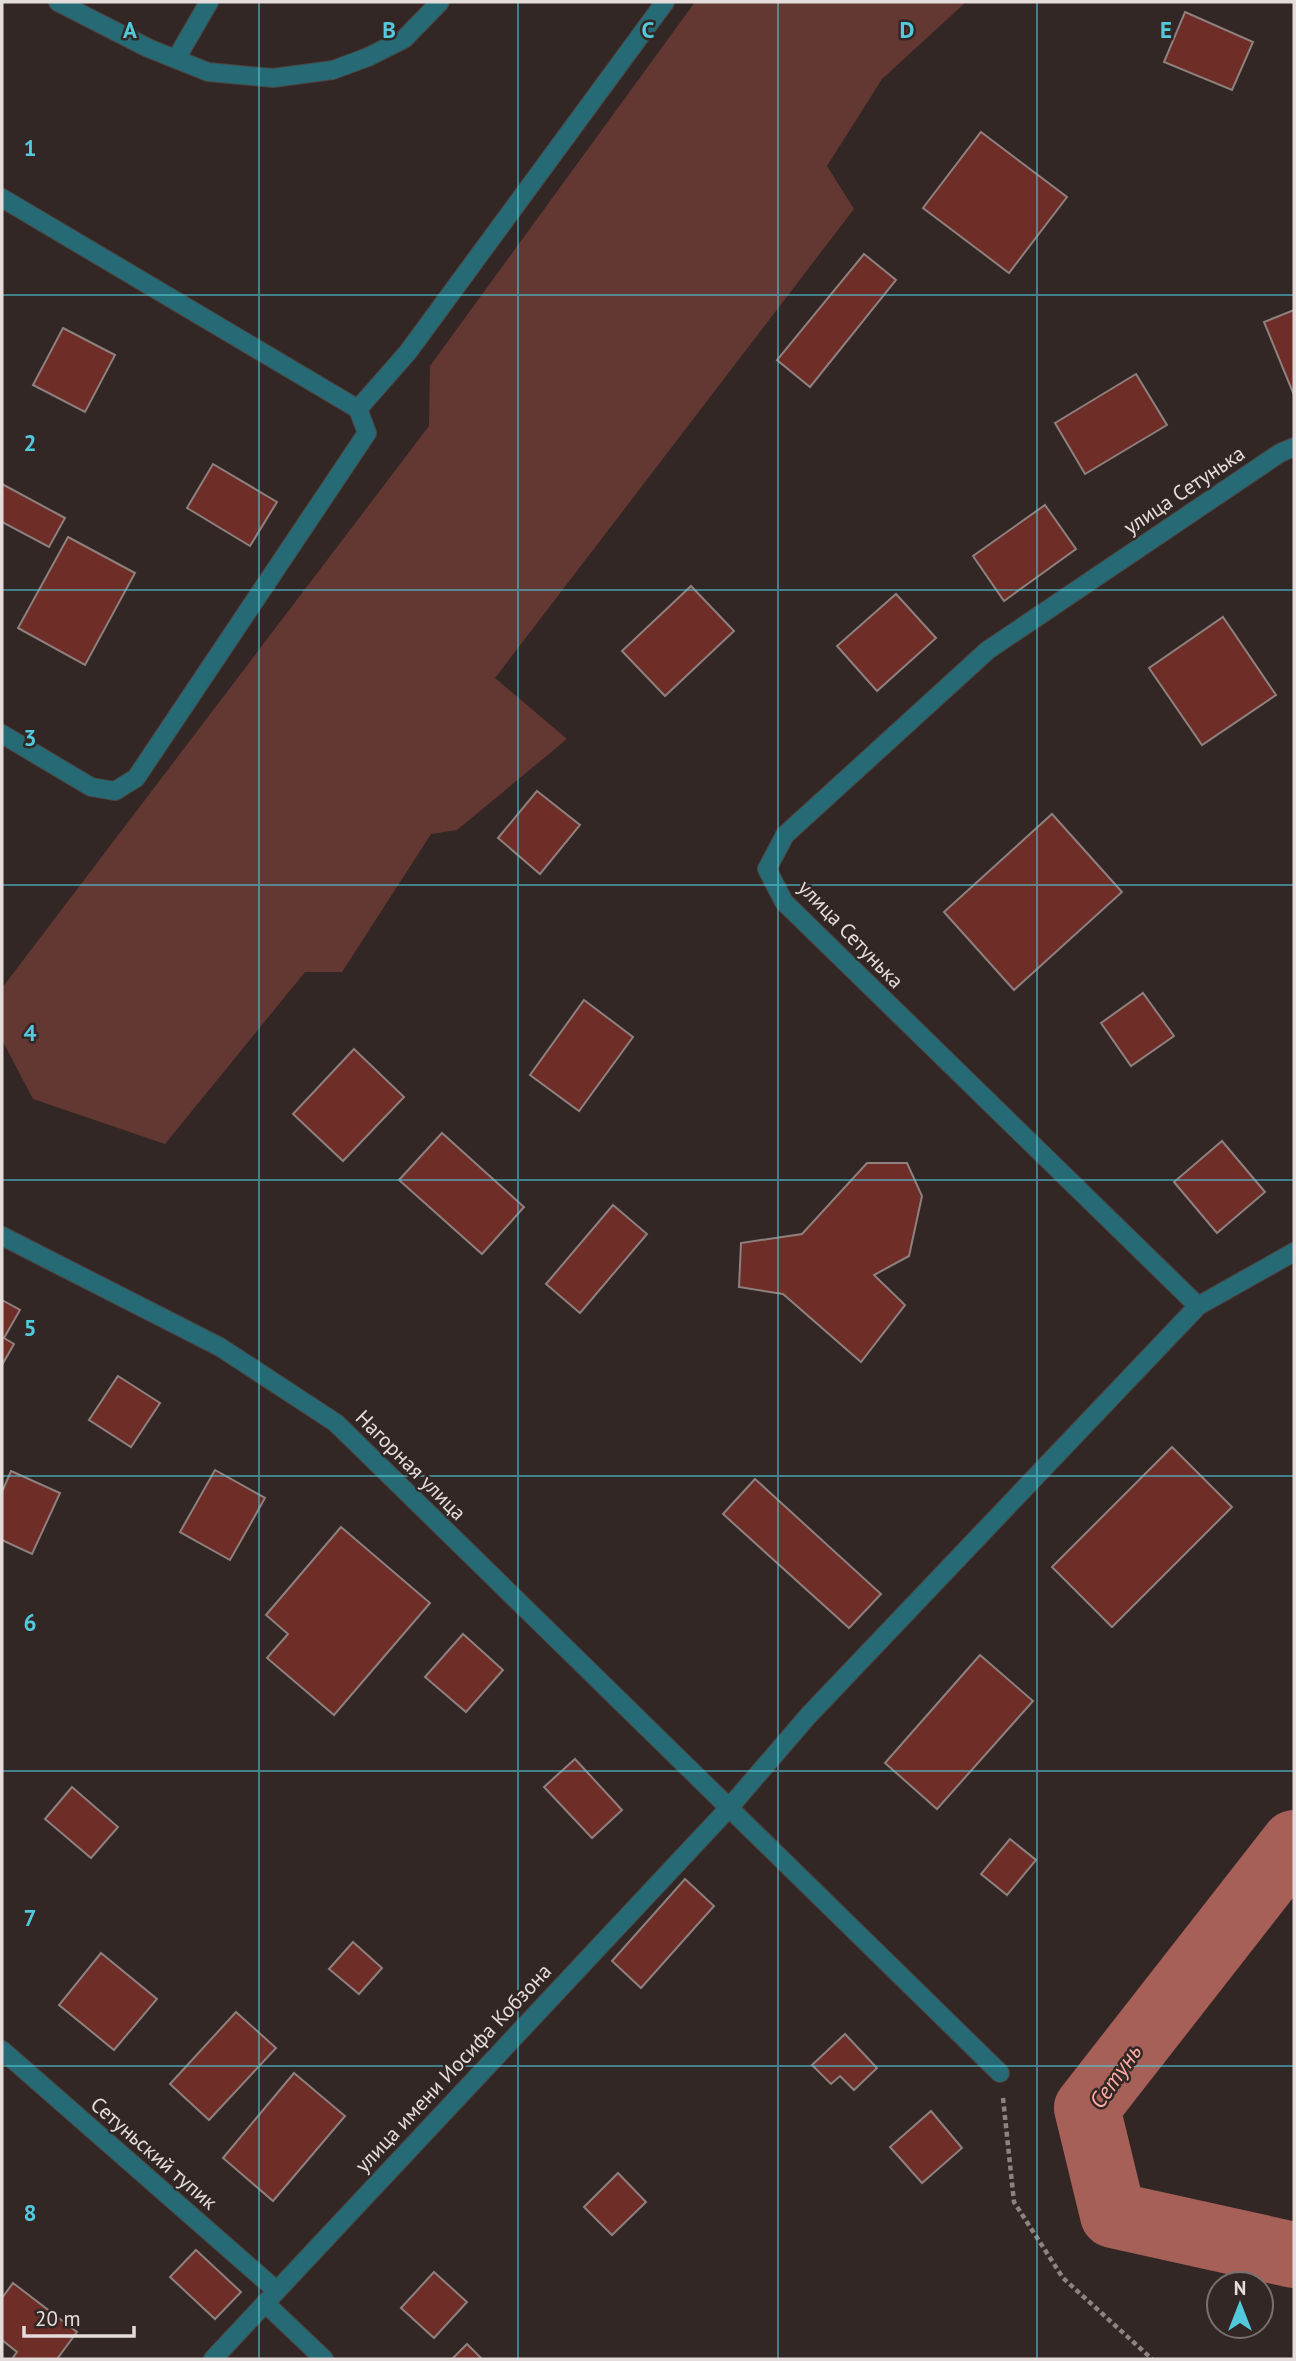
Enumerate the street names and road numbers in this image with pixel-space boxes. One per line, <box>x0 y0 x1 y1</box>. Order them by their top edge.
street label: улица Сетунька <box>1118 439 1250 541</box>
street label: улица Сетунька <box>792 874 910 994</box>
street label: Нагорная улица <box>350 1404 472 1526</box>
street label: улица имени Иосифа Кобзона <box>349 1958 557 2178</box>
street label: Сетуньский тупик <box>85 2091 223 2215</box>

